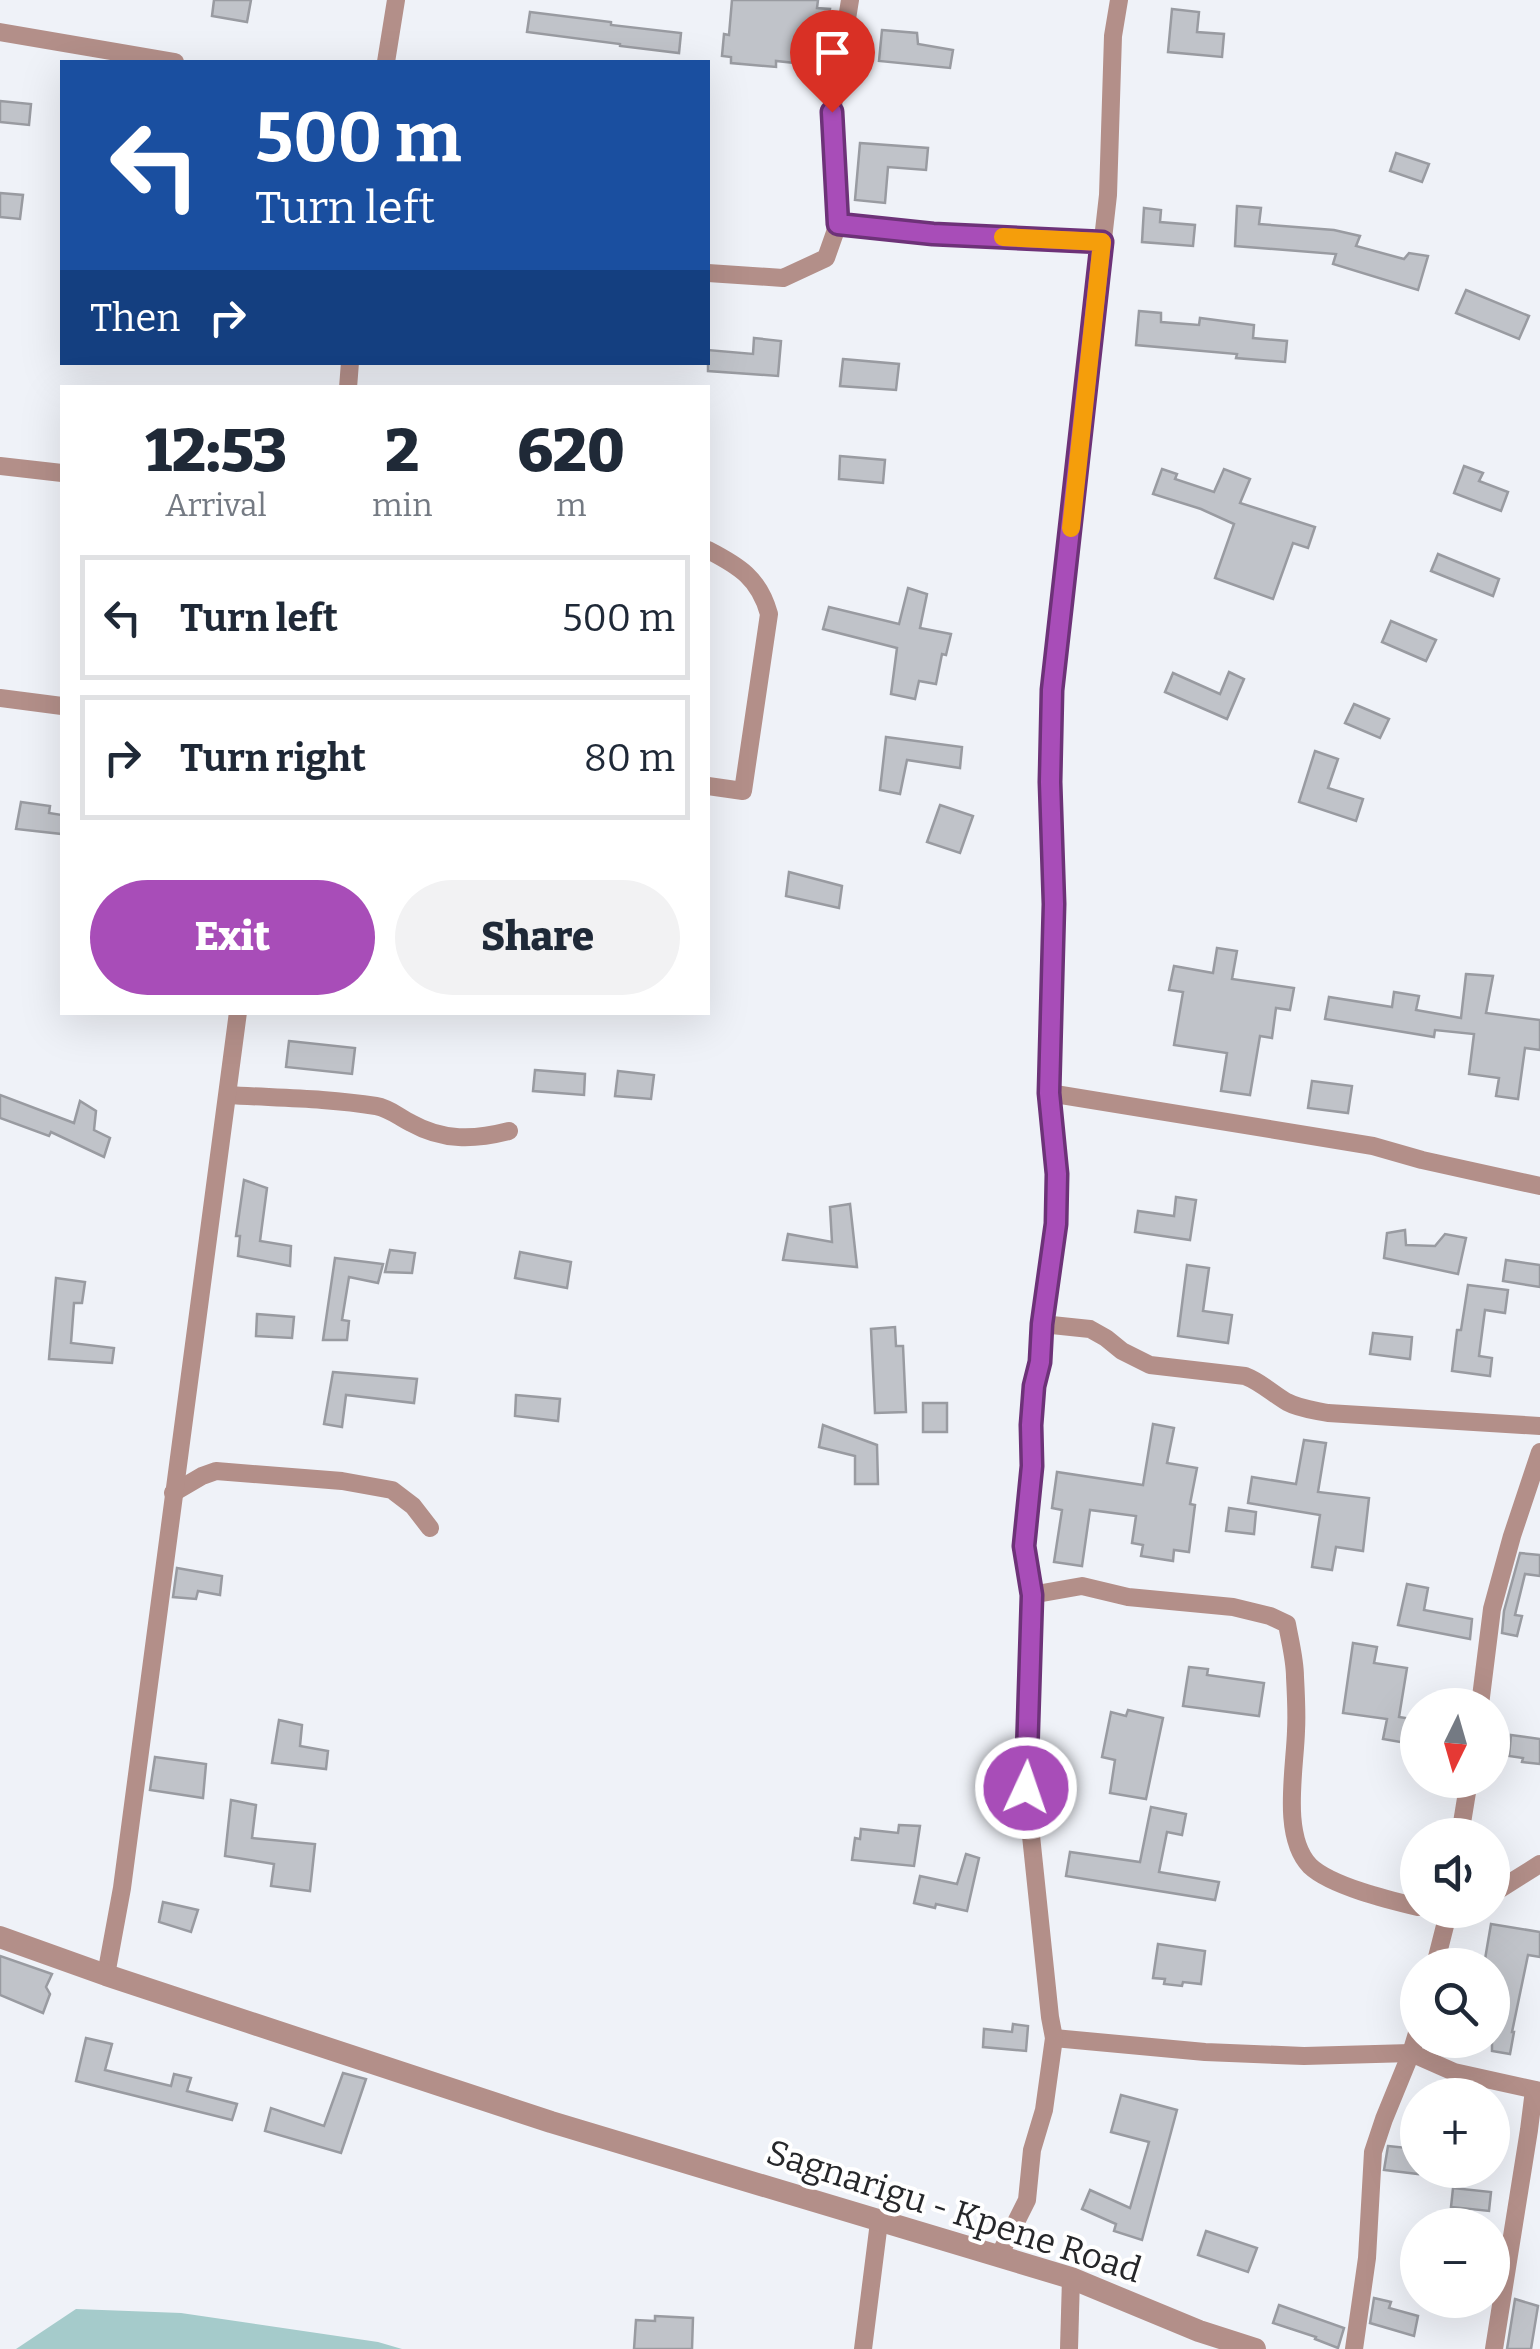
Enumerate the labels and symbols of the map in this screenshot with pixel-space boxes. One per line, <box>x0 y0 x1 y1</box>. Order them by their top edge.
pin <box>790 10 875 113</box>
north arrow <box>1400 1688 1510 1798</box>
position arrow <box>974 1736 1078 1840</box>
street label: Sagnarigu - Kpene Road <box>761 2131 1147 2291</box>

